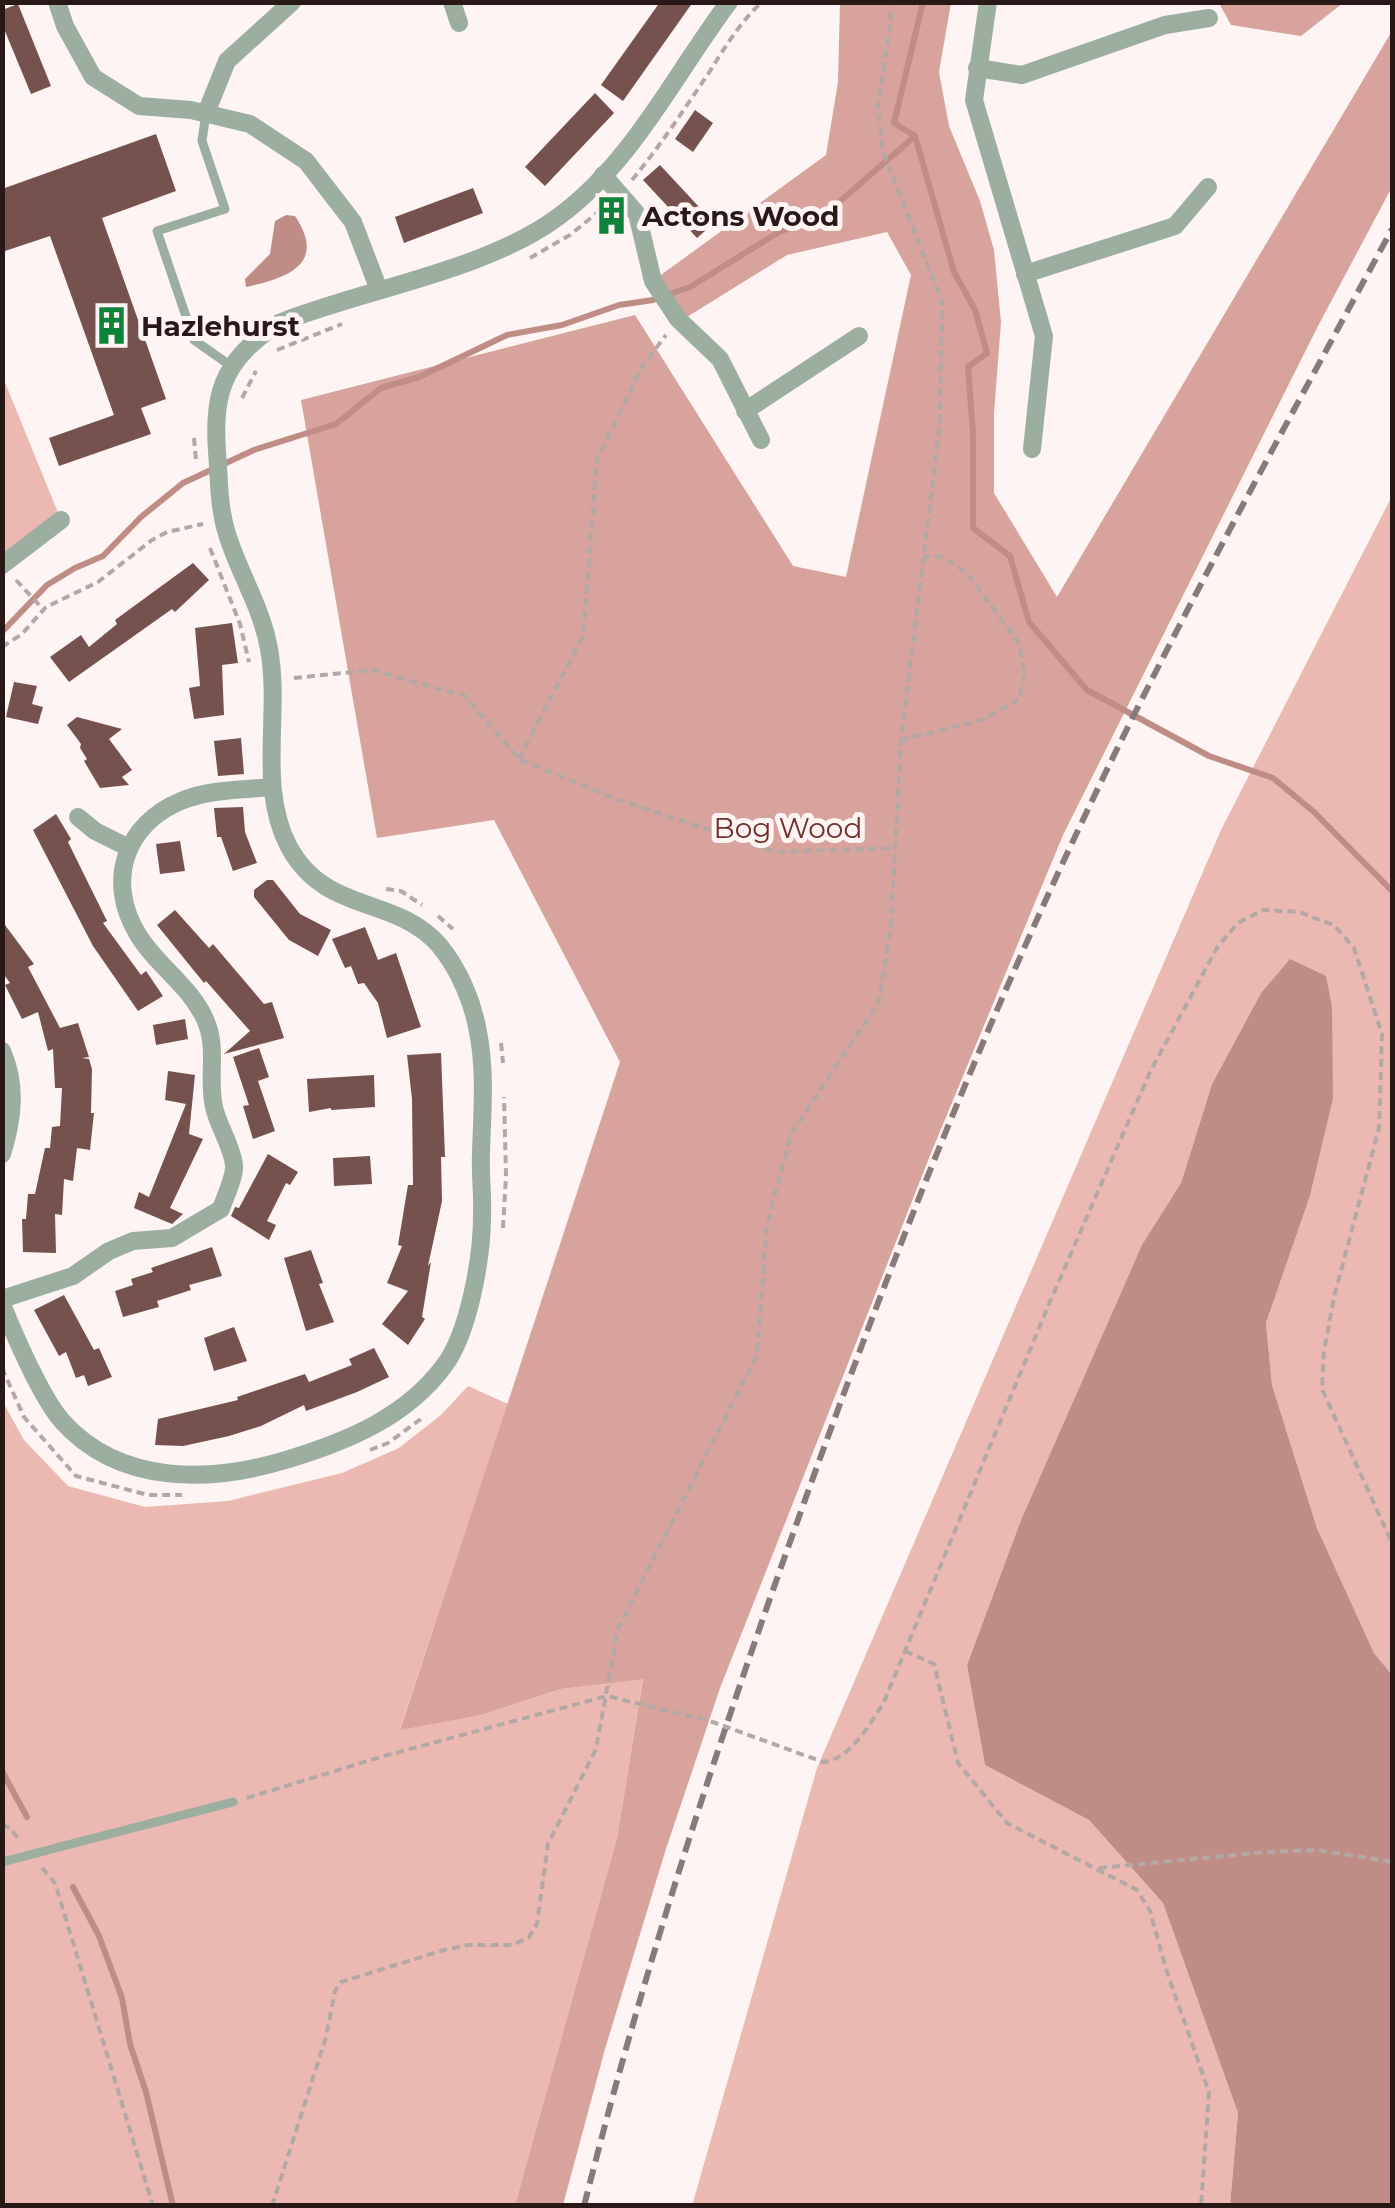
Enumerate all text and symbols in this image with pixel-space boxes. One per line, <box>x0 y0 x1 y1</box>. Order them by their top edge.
building icon: Actons Wood <box>591 195 633 237</box>
place label: Actons Wood <box>641 199 839 233</box>
building icon: Hazlehurst <box>90 305 132 347</box>
place label: Hazlehurst <box>141 309 300 343</box>
park label: Bog Wood <box>714 811 862 845</box>

